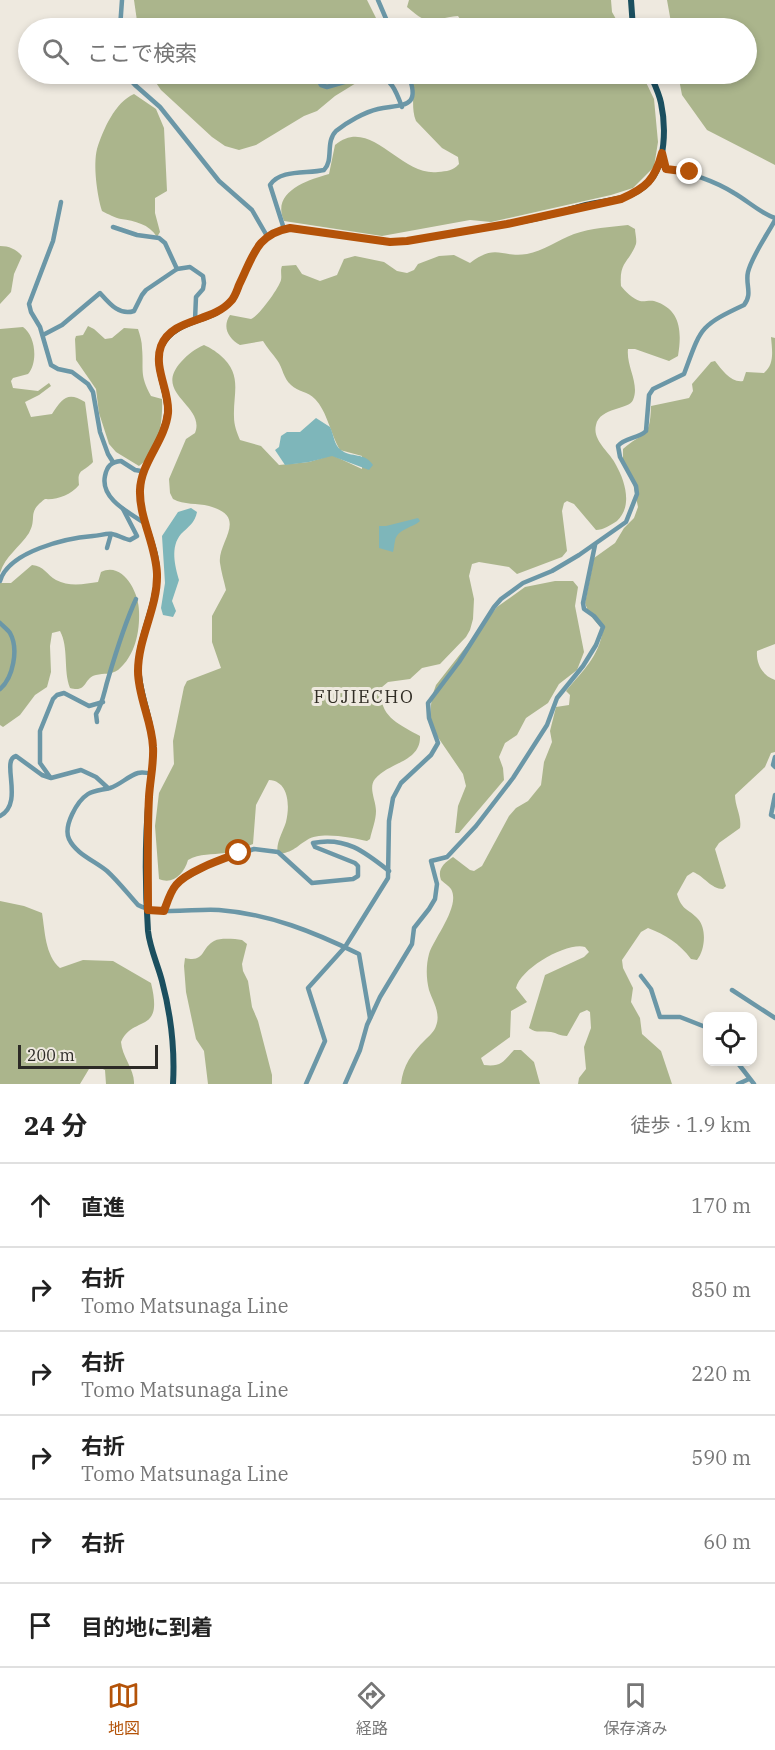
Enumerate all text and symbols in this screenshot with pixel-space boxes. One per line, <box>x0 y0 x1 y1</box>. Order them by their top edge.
search box <box>18 18 757 84</box>
icon: search <box>39 35 72 68</box>
text: ここで検索 <box>87 38 197 67</box>
route end <box>676 158 702 184</box>
district label: FUJIECHO <box>314 685 414 708</box>
route start <box>225 839 251 865</box>
map controls <box>703 1012 757 1066</box>
button: locate <box>703 1012 757 1066</box>
scale bar <box>18 1042 158 1070</box>
text: 200 m <box>27 1045 75 1065</box>
text: 24 分 <box>24 1108 87 1142</box>
text: 徒歩 · 1.9 km <box>631 1111 751 1138</box>
icon: ahead <box>24 1189 57 1222</box>
text: 直進 <box>81 1192 125 1221</box>
text: 170 m <box>691 1192 751 1219</box>
text: 右折 <box>81 1263 125 1292</box>
icon: right <box>24 1273 57 1306</box>
text: 850 m <box>691 1276 751 1303</box>
text: Tomo Matsunaga Line <box>81 1292 288 1319</box>
text: 右折 <box>81 1347 125 1376</box>
icon: right <box>24 1357 57 1390</box>
text: 220 m <box>691 1360 751 1387</box>
text: Tomo Matsunaga Line <box>81 1376 288 1403</box>
text: 右折 <box>81 1431 125 1460</box>
icon: right <box>24 1441 57 1474</box>
text: 590 m <box>691 1444 751 1471</box>
text: Tomo Matsunaga Line <box>81 1460 288 1487</box>
icon: right <box>24 1525 57 1558</box>
text: 右折 <box>81 1528 125 1557</box>
text: 60 m <box>703 1528 751 1555</box>
icon: arrive <box>24 1609 57 1642</box>
text: 目的地に到着 <box>81 1612 213 1641</box>
tab: 地図 <box>107 1679 140 1739</box>
tab: 経路 <box>355 1679 388 1739</box>
tab: 保存済み <box>603 1679 667 1739</box>

